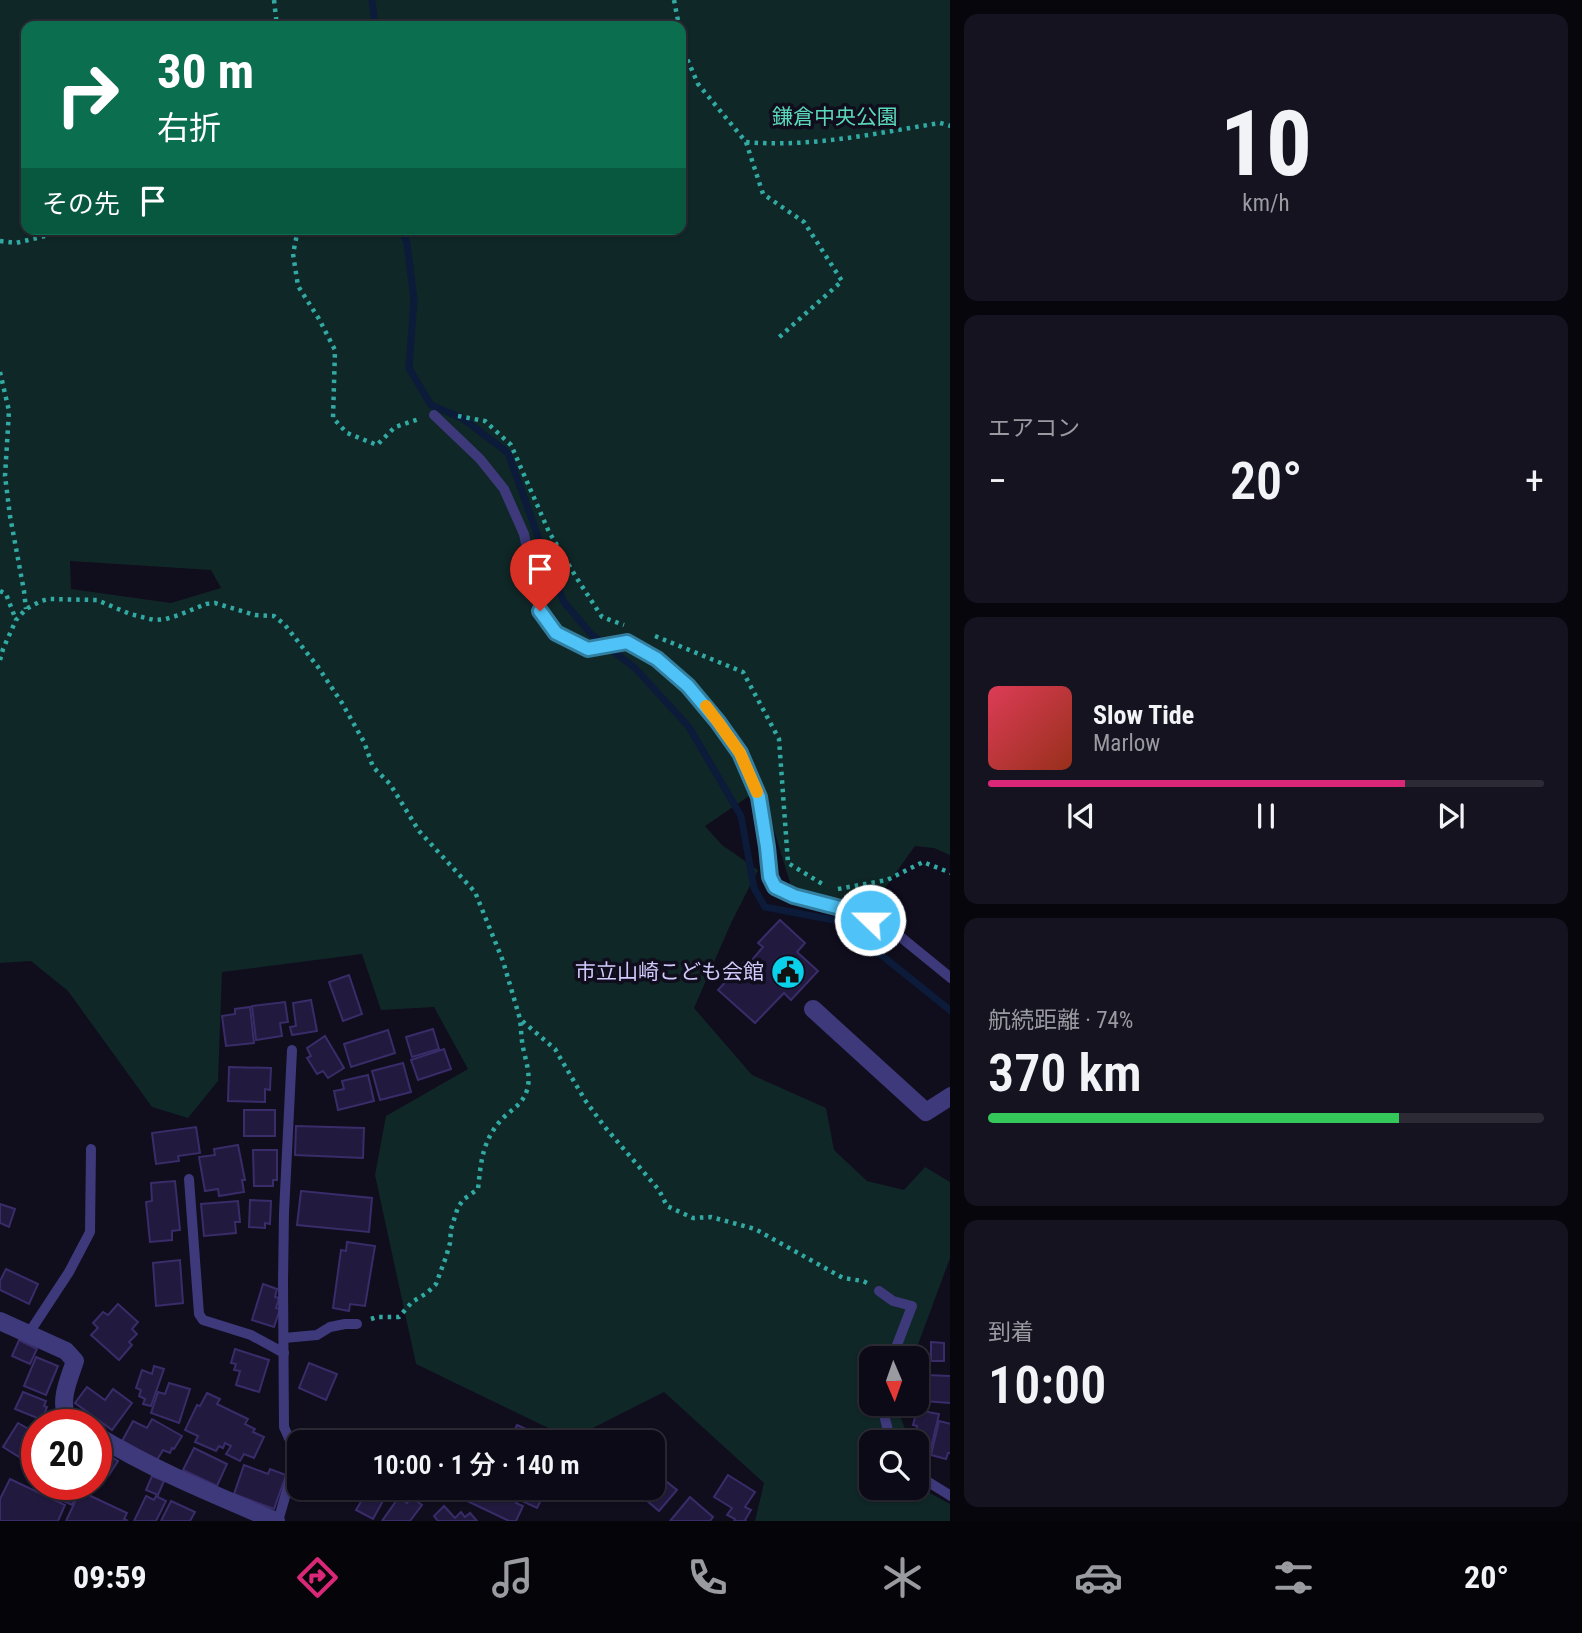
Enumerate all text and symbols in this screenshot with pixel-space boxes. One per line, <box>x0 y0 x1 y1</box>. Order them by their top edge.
text: 30 m <box>157 43 254 100</box>
icon: right <box>42 49 133 140</box>
text: 10 <box>1220 91 1312 197</box>
park label: 鎌倉中央公園 <box>772 105 898 129</box>
text: 右折 <box>157 109 221 147</box>
icon: arrive <box>134 182 172 220</box>
text: その先 <box>42 189 120 219</box>
text: km/h <box>1242 190 1290 217</box>
text: エアコン <box>988 415 1080 442</box>
text: 20° <box>1230 451 1302 512</box>
text: − <box>988 459 1007 503</box>
text: + <box>1525 459 1544 503</box>
pin <box>510 539 570 611</box>
icon: arrive <box>521 550 559 588</box>
text: Slow Tide <box>1093 700 1194 730</box>
text: Marlow <box>1093 730 1160 757</box>
icon: previous <box>1062 797 1100 835</box>
icon: pause <box>1247 797 1285 835</box>
icon: next <box>1432 797 1470 835</box>
position arrow <box>833 883 907 957</box>
public building icon: 市立山崎こども会館 <box>769 953 807 991</box>
place label: 市立山崎こども会館 <box>575 960 764 984</box>
text: 航続距離 · 74% <box>988 1007 1133 1034</box>
text: 370 km <box>988 1043 1142 1104</box>
text: 到着 <box>988 1319 1034 1346</box>
north arrow <box>859 1346 929 1416</box>
map controls <box>859 1346 929 1500</box>
text: 10:00 <box>988 1355 1106 1416</box>
speed limit sign: 20 <box>21 1409 112 1500</box>
button: search <box>859 1430 929 1500</box>
text: 10:00 · 1 分 · 140 m <box>372 1450 580 1480</box>
icon: directions <box>293 1553 342 1602</box>
icon: music <box>488 1553 537 1602</box>
icon: phone <box>683 1553 732 1602</box>
icon: climate <box>878 1553 927 1602</box>
icon: car <box>1074 1553 1123 1602</box>
icon: filters <box>1269 1553 1318 1602</box>
text: 09:59 <box>73 1558 147 1596</box>
text: 20° <box>1464 1558 1509 1596</box>

